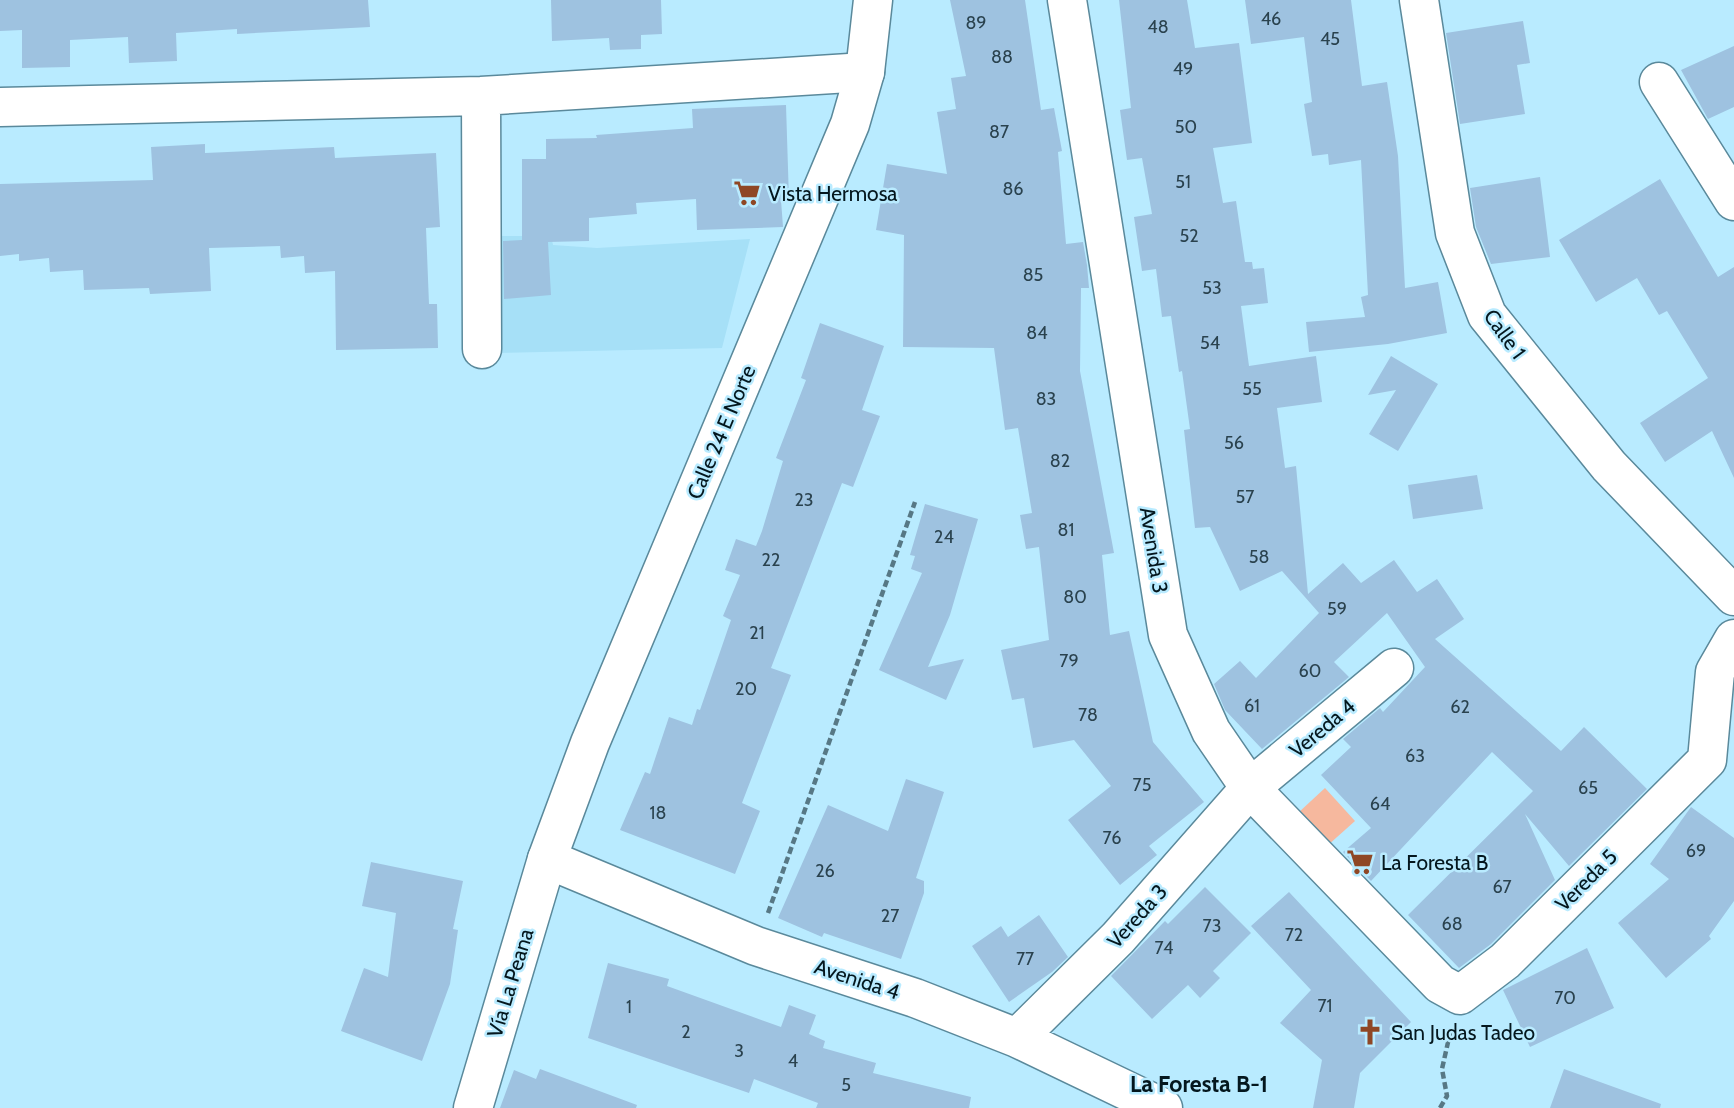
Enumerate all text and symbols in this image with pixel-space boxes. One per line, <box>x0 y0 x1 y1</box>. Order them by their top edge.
house number: 46 <box>1261 8 1281 30</box>
house number: 89 <box>965 12 987 34</box>
house number: 48 <box>1147 16 1169 38</box>
house number: 45 <box>1320 28 1340 50</box>
house number: 88 <box>991 46 1013 68</box>
house number: 49 <box>1173 58 1193 80</box>
house number: 50 <box>1175 116 1197 138</box>
house number: 87 <box>989 121 1009 143</box>
house number: 51 <box>1175 171 1191 193</box>
supermarket icon: Vista Hermosa <box>732 178 762 208</box>
house number: 86 <box>1002 178 1024 200</box>
place label: Vista Hermosa <box>768 181 897 206</box>
house number: 52 <box>1179 225 1199 247</box>
house number: 85 <box>1023 264 1043 286</box>
house number: 53 <box>1202 277 1222 299</box>
street label: Calle 1 <box>1479 304 1531 364</box>
house number: 84 <box>1026 322 1048 344</box>
house number: 54 <box>1200 332 1220 354</box>
street label: Calle 24 E Norte <box>682 361 761 503</box>
house number: 55 <box>1242 378 1262 400</box>
house number: 83 <box>1036 388 1056 410</box>
house number: 56 <box>1224 432 1244 454</box>
house number: 82 <box>1050 450 1070 472</box>
house number: 57 <box>1236 486 1254 508</box>
house number: 23 <box>794 489 814 511</box>
street label: Avenida 3 <box>1135 505 1173 595</box>
house number: 81 <box>1058 519 1074 541</box>
house number: 24 <box>934 526 954 548</box>
house number: 58 <box>1249 546 1269 568</box>
house number: 22 <box>762 549 780 571</box>
house number: 80 <box>1063 586 1087 608</box>
house number: 59 <box>1327 598 1347 620</box>
house number: 21 <box>749 622 765 644</box>
house number: 79 <box>1059 650 1079 672</box>
house number: 60 <box>1299 660 1321 682</box>
house number: 20 <box>735 678 757 700</box>
street label: Vereda 4 <box>1284 693 1360 763</box>
house number: 61 <box>1244 695 1260 717</box>
house number: 62 <box>1450 696 1470 718</box>
house number: 78 <box>1078 704 1098 726</box>
house number: 63 <box>1405 745 1425 767</box>
house number: 75 <box>1133 774 1151 796</box>
house number: 65 <box>1578 777 1598 799</box>
house number: 64 <box>1370 793 1390 815</box>
house number: 18 <box>650 802 666 824</box>
house number: 76 <box>1103 827 1121 849</box>
house number: 69 <box>1686 840 1706 862</box>
street label: Vereda 5 <box>1550 844 1622 916</box>
supermarket icon: La Foresta B <box>1345 847 1375 877</box>
place label: La Foresta B <box>1381 850 1488 875</box>
house number: 26 <box>815 860 835 882</box>
house number: 67 <box>1492 876 1512 898</box>
street label: Vereda 3 <box>1102 879 1172 953</box>
house number: 27 <box>881 905 899 927</box>
house number: 68 <box>1441 913 1463 935</box>
house number: 73 <box>1203 915 1221 937</box>
house number: 72 <box>1285 924 1303 946</box>
street label: Vía La Peana <box>482 925 538 1041</box>
house number: 74 <box>1155 937 1173 959</box>
house number: 77 <box>1016 948 1034 970</box>
street label: Avenida 4 <box>811 954 903 1004</box>
house number: 70 <box>1554 987 1576 1009</box>
house number: 71 <box>1318 995 1332 1017</box>
house number: 1 <box>626 996 632 1018</box>
church icon: San Judas Tadeo <box>1355 1017 1385 1047</box>
place label: San Judas Tadeo <box>1391 1020 1535 1045</box>
house number: 2 <box>681 1021 691 1043</box>
house number: 3 <box>734 1040 744 1062</box>
house number: 4 <box>788 1050 798 1072</box>
district label: La Foresta B-1 <box>1130 1070 1268 1098</box>
house number: 5 <box>841 1074 851 1096</box>

